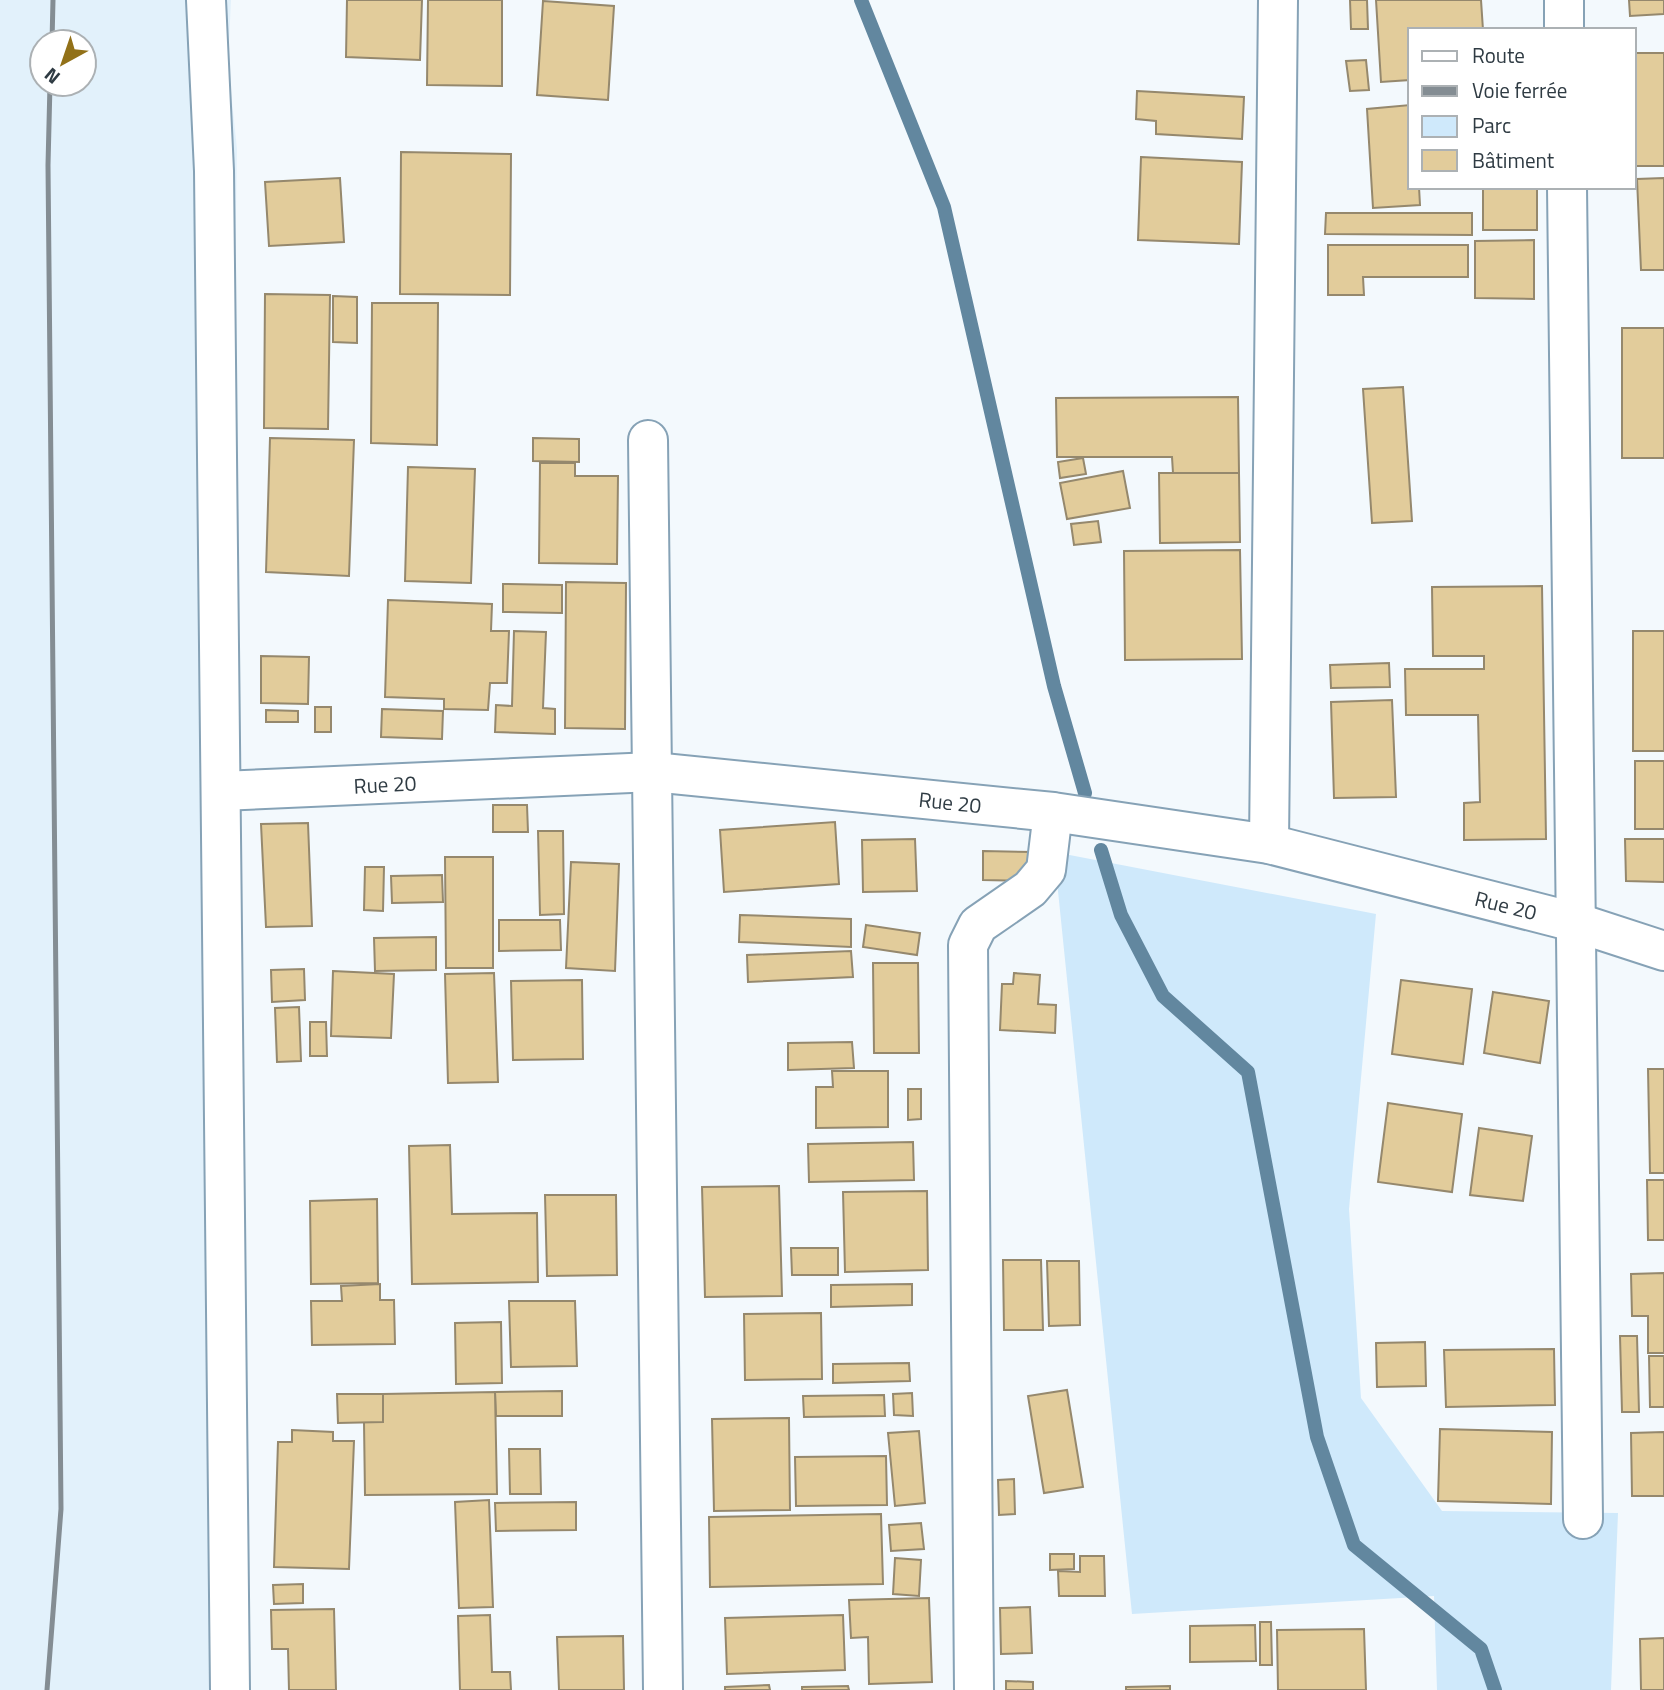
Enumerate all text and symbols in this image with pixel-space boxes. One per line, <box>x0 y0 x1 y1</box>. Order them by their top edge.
north arrow <box>28 28 98 98</box>
legend <box>1408 28 1636 189</box>
text: Route <box>1472 39 1525 71</box>
text: N <box>37 61 66 92</box>
text: Voie ferrée <box>1472 74 1567 106</box>
text: Parc <box>1472 109 1511 141</box>
text: Bâtiment <box>1472 144 1555 176</box>
street label: Rue 20 <box>353 766 417 802</box>
street label: Rue 20 <box>917 783 983 821</box>
street label: Rue 20 <box>1472 882 1540 928</box>

